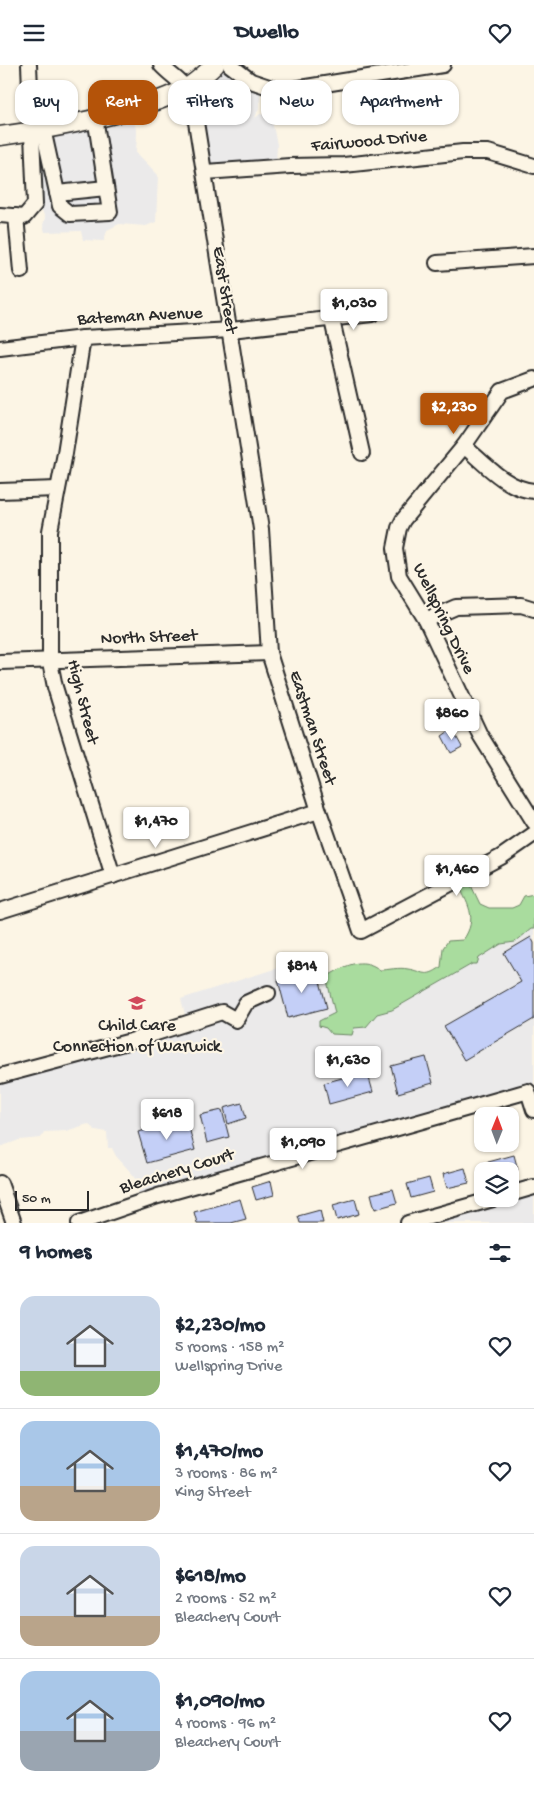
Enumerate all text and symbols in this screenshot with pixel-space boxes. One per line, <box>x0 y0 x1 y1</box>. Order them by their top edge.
icon: menu <box>20 19 48 47</box>
icon: heart <box>486 19 514 47</box>
text: Dwello <box>235 20 299 46</box>
chip: Buy <box>15 80 78 125</box>
chip: Rent <box>88 80 158 125</box>
chip: Filters <box>168 80 251 125</box>
chip: New <box>261 80 332 125</box>
chip: Apartment <box>342 80 459 125</box>
street label: Fairwood Drive <box>309 126 428 158</box>
street label: East Street <box>207 245 241 336</box>
pin: $1,030 <box>313 289 395 331</box>
text: $1,030 <box>331 295 377 314</box>
street label: Bateman Avenue <box>76 303 204 331</box>
pin: $2,230 <box>413 393 495 435</box>
text: $2,230 <box>431 399 477 418</box>
street label: Wellspring Drive <box>407 560 479 678</box>
street label: North Street <box>100 626 199 650</box>
street label: High Street <box>61 658 103 748</box>
street label: Eastman Street <box>284 668 341 789</box>
pin: $860 <box>422 699 482 741</box>
text: $860 <box>435 705 469 724</box>
pin: $1,470 <box>115 807 197 849</box>
text: $1,470 <box>134 813 178 832</box>
pin: $1,460 <box>416 855 498 897</box>
text: $1,460 <box>435 861 479 880</box>
pin: $814 <box>272 951 332 994</box>
text: $814 <box>287 958 317 977</box>
school or university icon: Child Care Connection of Warwick <box>127 993 147 1013</box>
place label: Child Care Connection of Warwick <box>53 1016 223 1058</box>
pin: $1,630 <box>307 1045 389 1088</box>
text: $1,630 <box>326 1052 370 1071</box>
pin: $618 <box>137 1099 197 1141</box>
text: $618 <box>152 1105 182 1124</box>
north arrow <box>474 1107 519 1153</box>
map controls <box>474 1107 519 1207</box>
pin: $1,090 <box>262 1127 344 1170</box>
text: $1,090 <box>281 1134 325 1153</box>
street label: Bleachery Court <box>116 1144 238 1200</box>
button: layers <box>474 1162 519 1207</box>
scale bar <box>15 1188 89 1211</box>
text: 50 m <box>22 1191 51 1208</box>
icon: filters <box>486 1239 514 1267</box>
text: 9 homes <box>20 1241 91 1266</box>
text: $2,230/mo <box>175 1314 265 1339</box>
icon: home <box>60 1316 120 1376</box>
icon: heart <box>486 1332 514 1360</box>
text: 5 rooms · 158 m² <box>175 1339 284 1358</box>
text: Wellspring Drive <box>175 1358 282 1377</box>
text: $1,470/mo <box>175 1440 263 1465</box>
icon: home <box>60 1441 120 1501</box>
icon: heart <box>486 1457 514 1485</box>
text: 3 rooms · 86 m² <box>175 1465 278 1484</box>
text: King Street <box>175 1484 250 1503</box>
text: $618/mo <box>175 1565 246 1590</box>
icon: home <box>60 1566 120 1626</box>
icon: heart <box>486 1582 514 1610</box>
text: 2 rooms · 52 m² <box>175 1590 277 1609</box>
text: Bleachery Court <box>175 1609 280 1628</box>
text: $1,090/mo <box>175 1690 265 1715</box>
icon: home <box>60 1691 120 1751</box>
icon: heart <box>486 1707 514 1735</box>
text: 4 rooms · 96 m² <box>175 1715 276 1734</box>
text: Bleachery Court <box>175 1734 280 1753</box>

